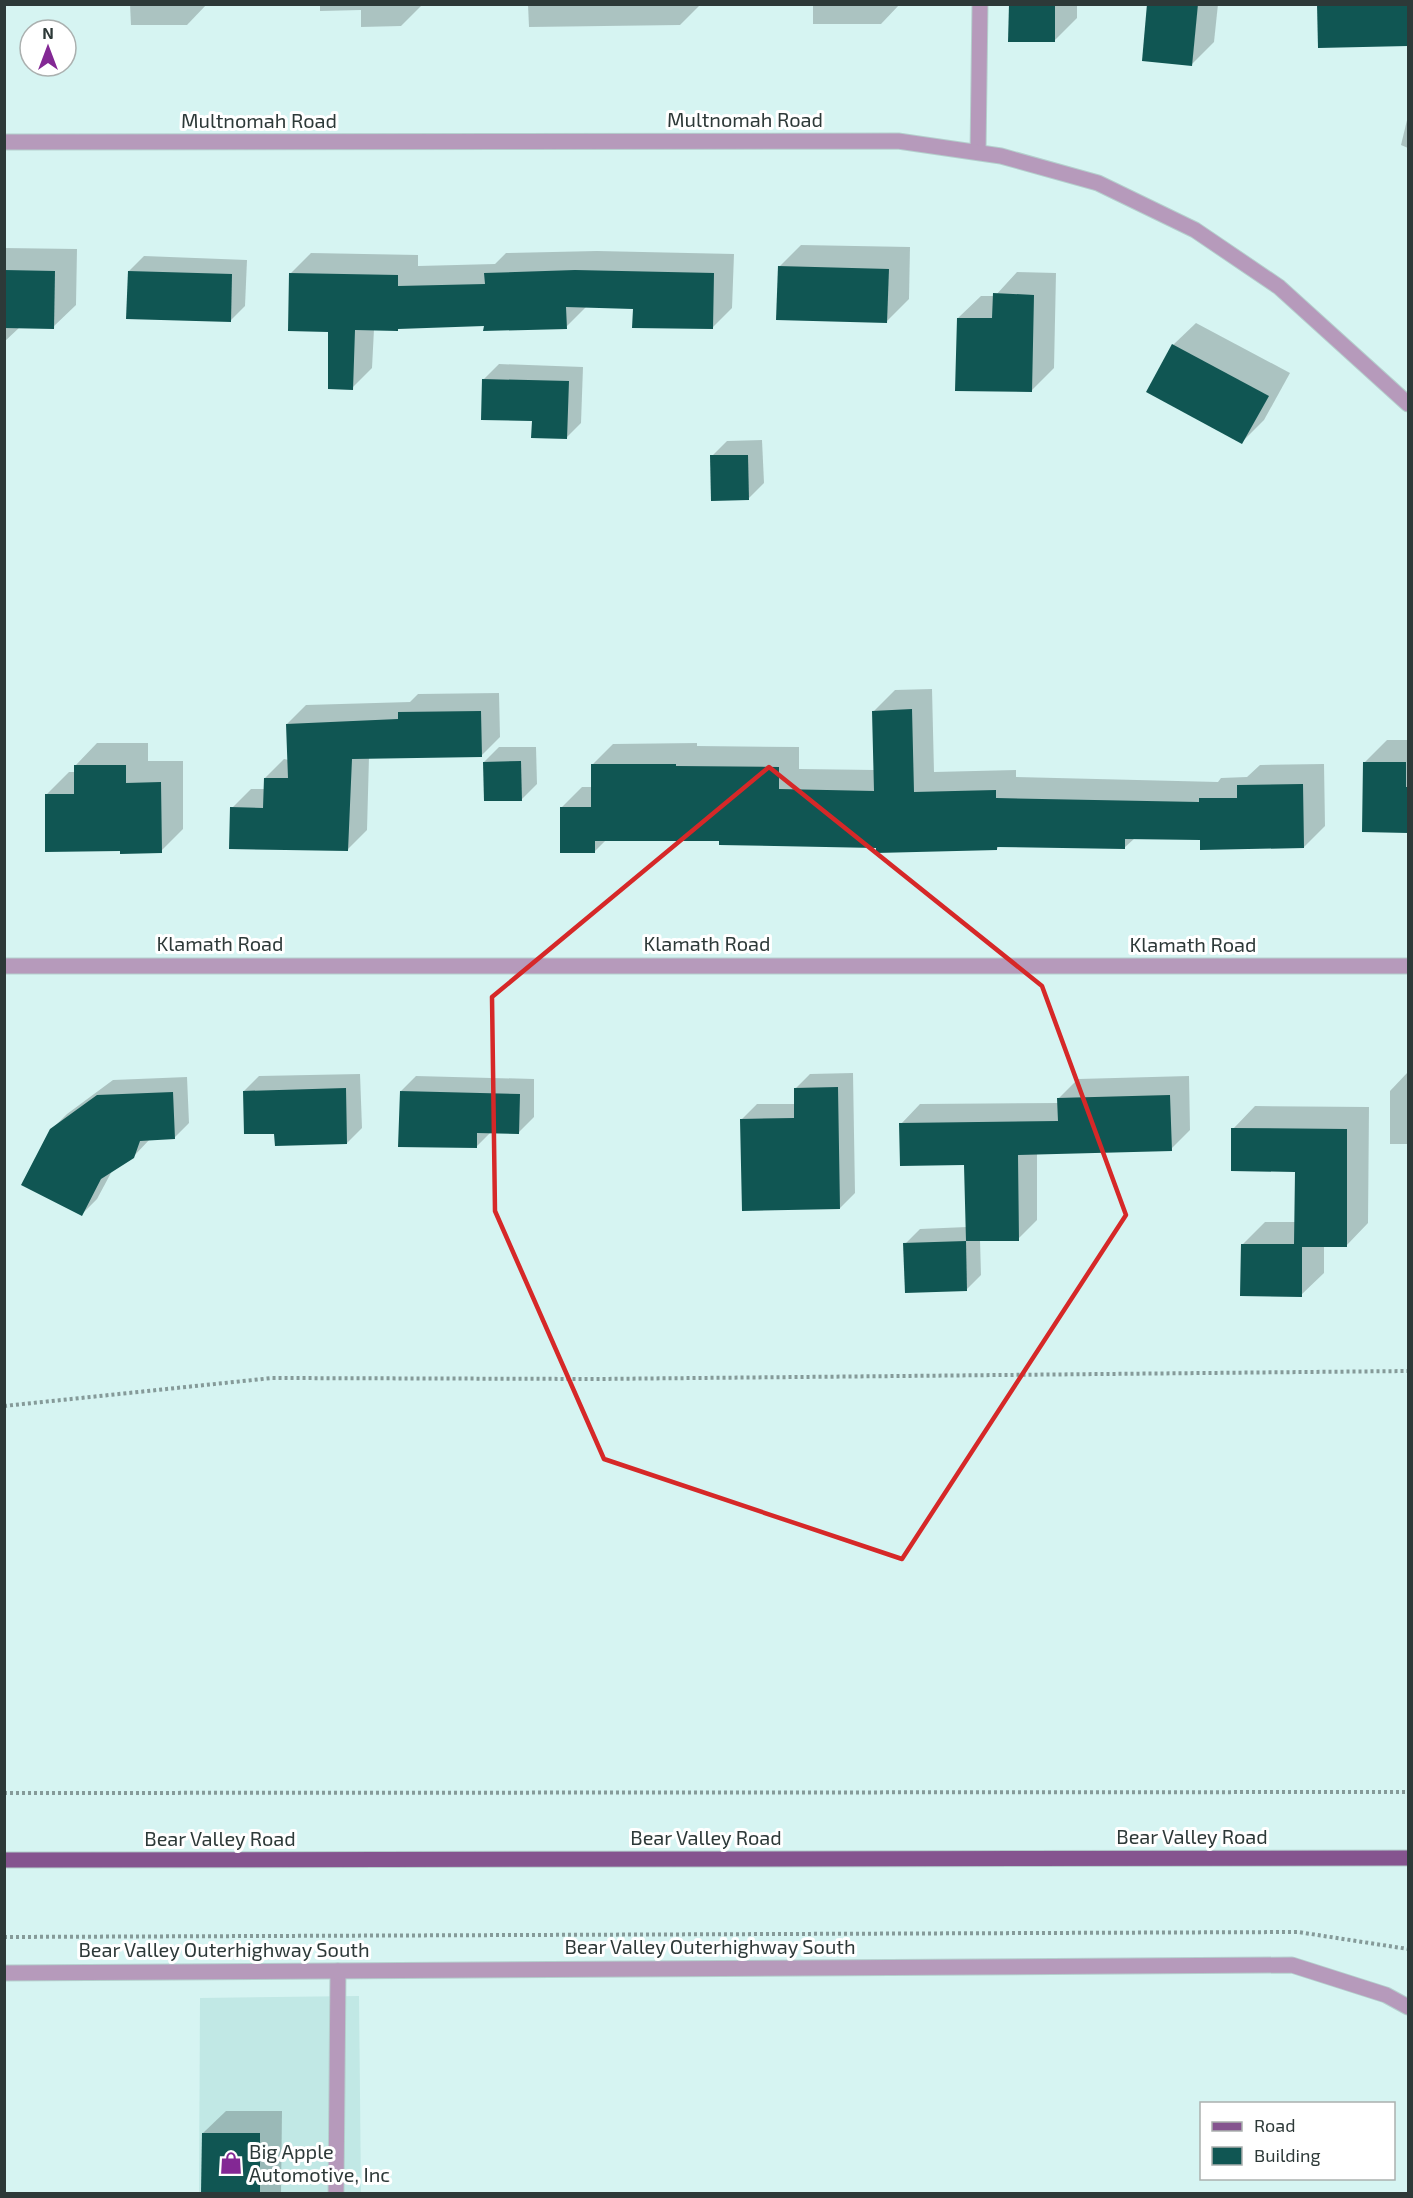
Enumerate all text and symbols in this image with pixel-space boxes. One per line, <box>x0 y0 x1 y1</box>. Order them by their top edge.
north arrow <box>18 18 78 78</box>
text: N <box>42 23 54 42</box>
street label: Multnomah Road <box>667 107 823 131</box>
street label: Multnomah Road <box>181 108 337 132</box>
street label: Klamath Road <box>157 931 284 955</box>
street label: Klamath Road <box>644 931 771 955</box>
street label: Klamath Road <box>1130 932 1257 956</box>
street label: Bear Valley Road <box>1116 1824 1268 1848</box>
street label: Bear Valley Road <box>630 1825 782 1849</box>
street label: Bear Valley Road <box>144 1826 296 1850</box>
street label: Bear Valley Outerhighway South <box>564 1934 856 1958</box>
street label: Bear Valley Outerhighway South <box>78 1937 370 1961</box>
legend <box>1200 2102 1395 2180</box>
text: Road <box>1254 2114 1295 2136</box>
place label: Big Apple Automotive, Inc <box>249 2139 390 2186</box>
text: Building <box>1254 2144 1321 2166</box>
shop icon: Big Apple Automotive, Inc <box>218 2150 244 2176</box>

